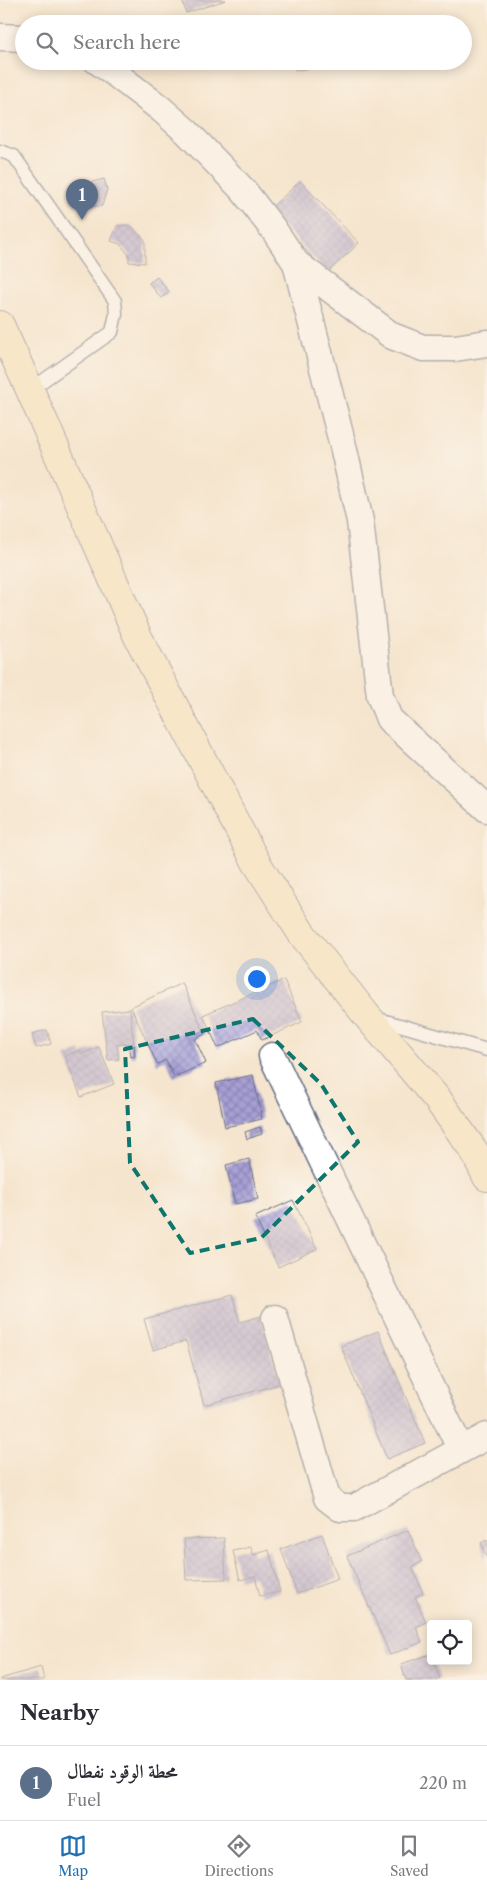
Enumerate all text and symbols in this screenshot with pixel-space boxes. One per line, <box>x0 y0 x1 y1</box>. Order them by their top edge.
search box <box>15 15 472 70</box>
icon: search <box>33 29 61 57</box>
text: Search here <box>73 31 181 54</box>
pin: 1 <box>66 179 98 220</box>
your location <box>244 966 270 992</box>
map controls <box>427 1620 472 1665</box>
button: locate <box>427 1620 472 1665</box>
text: Nearby <box>20 1700 99 1725</box>
text: محطة الوقود نفطال <box>67 1760 177 1783</box>
text: 1 <box>32 1773 40 1793</box>
text: 220 m <box>419 1773 467 1793</box>
text: Fuel <box>67 1790 101 1810</box>
tab: Map <box>58 1832 88 1880</box>
tab: Directions <box>204 1832 274 1880</box>
tab: Saved <box>390 1832 429 1880</box>

